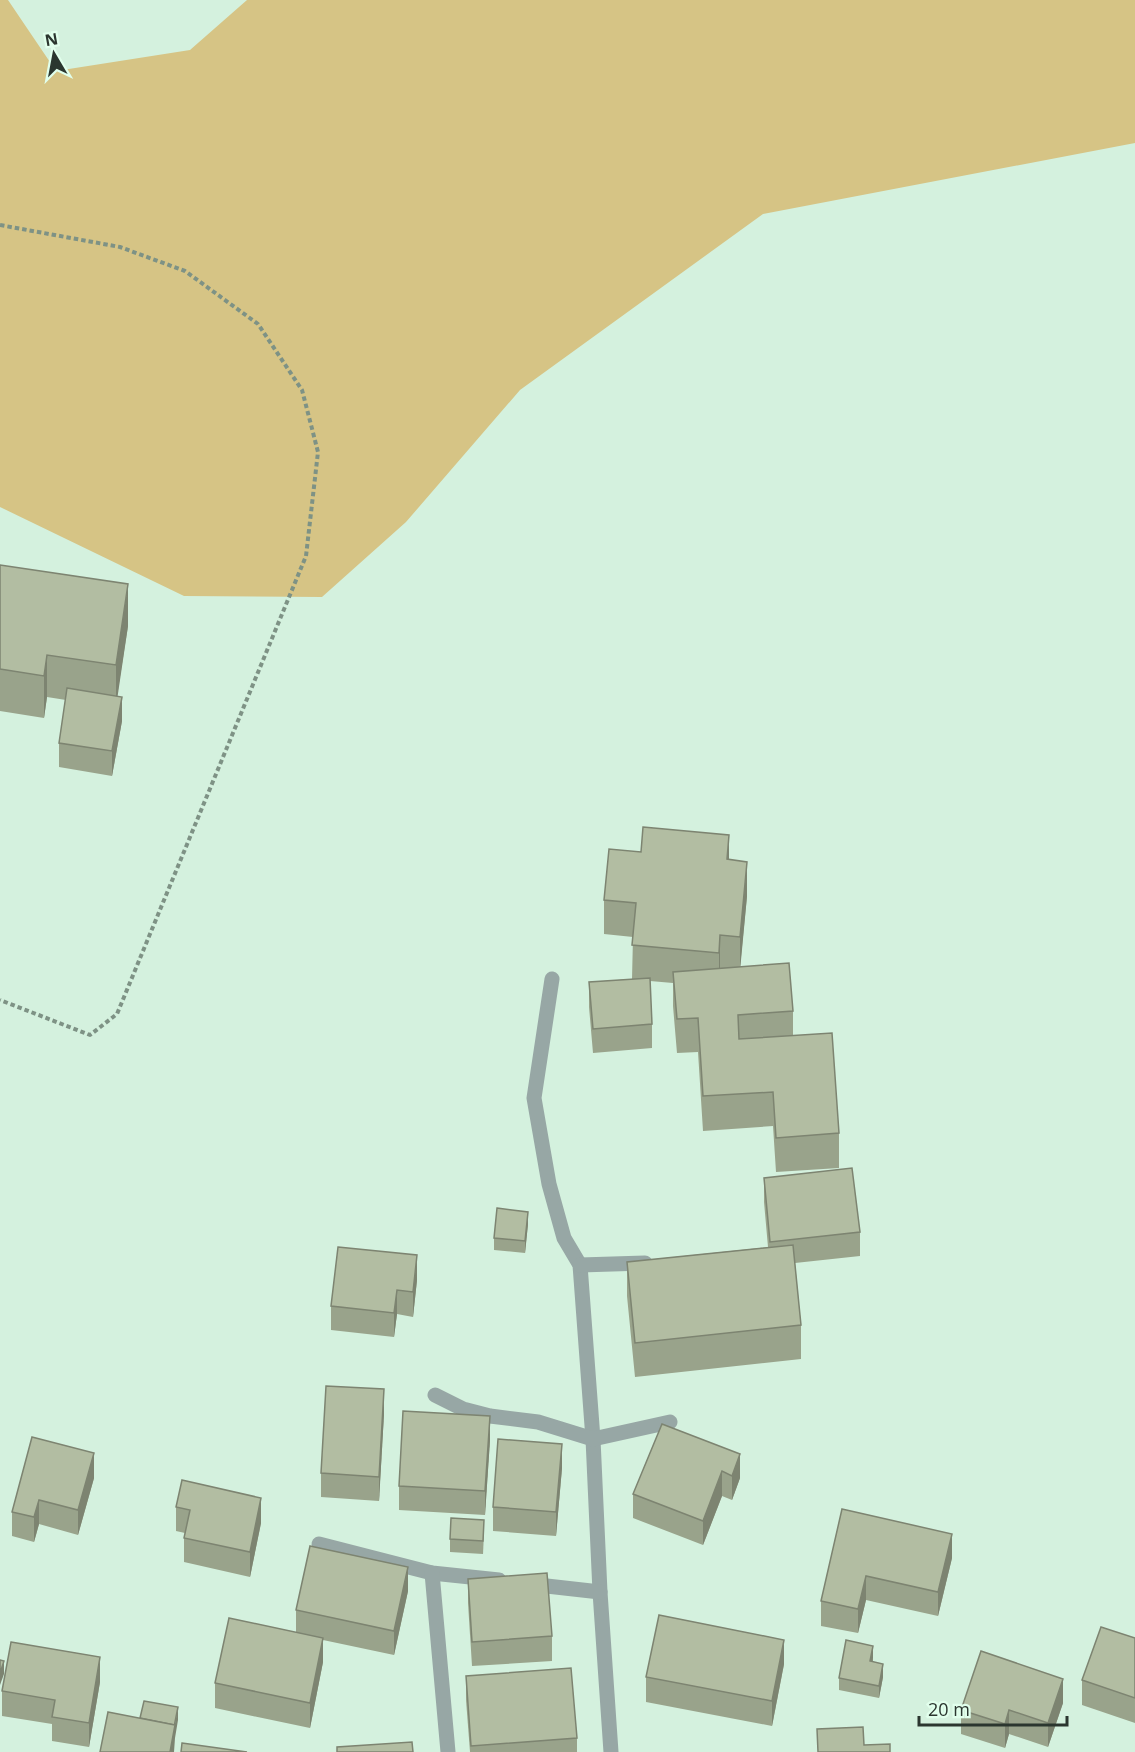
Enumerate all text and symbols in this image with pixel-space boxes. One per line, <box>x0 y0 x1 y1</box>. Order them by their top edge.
north arrow <box>24 24 84 84</box>
text: N <box>43 27 60 51</box>
scale bar <box>919 1689 1068 1727</box>
text: 20 m <box>928 1697 970 1721</box>

